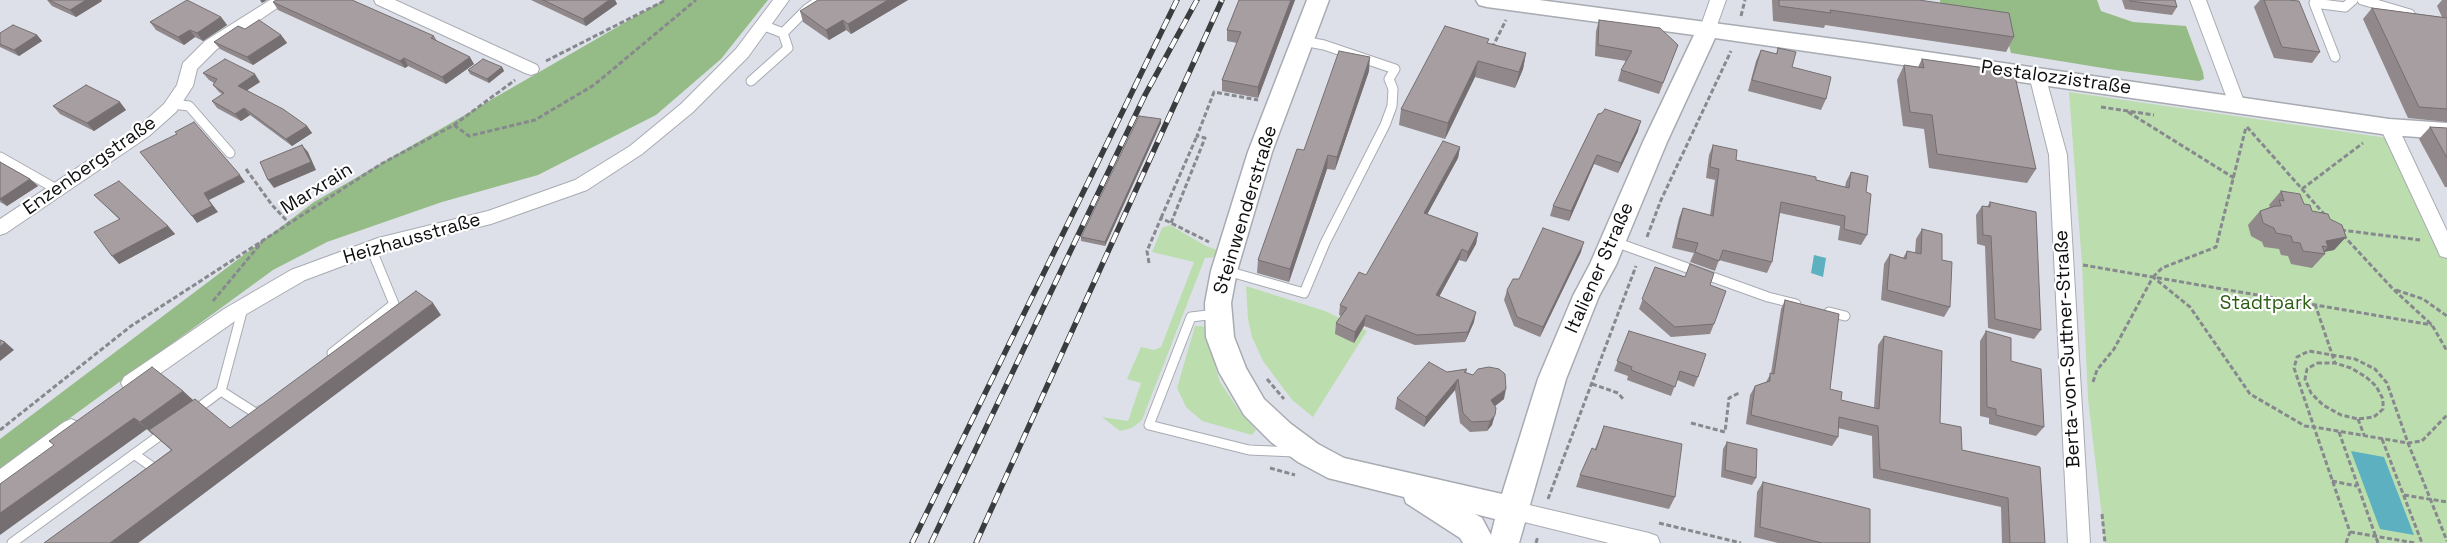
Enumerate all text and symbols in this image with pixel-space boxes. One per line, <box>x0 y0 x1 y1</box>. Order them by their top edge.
street label: Pestalozzistraße <box>1979 56 2133 100</box>
street label: Enzenbergstraße <box>19 112 161 220</box>
street label: Steinwenderstraße <box>1209 123 1283 297</box>
street label: Marxrain <box>277 158 357 220</box>
street label: Italiener Straße <box>1561 199 1639 337</box>
street label: Heizhausstraße <box>341 209 483 269</box>
street label: Berta-von-Suttner-Straße <box>2050 229 2086 469</box>
park label: Stadtpark <box>2220 293 2312 315</box>

